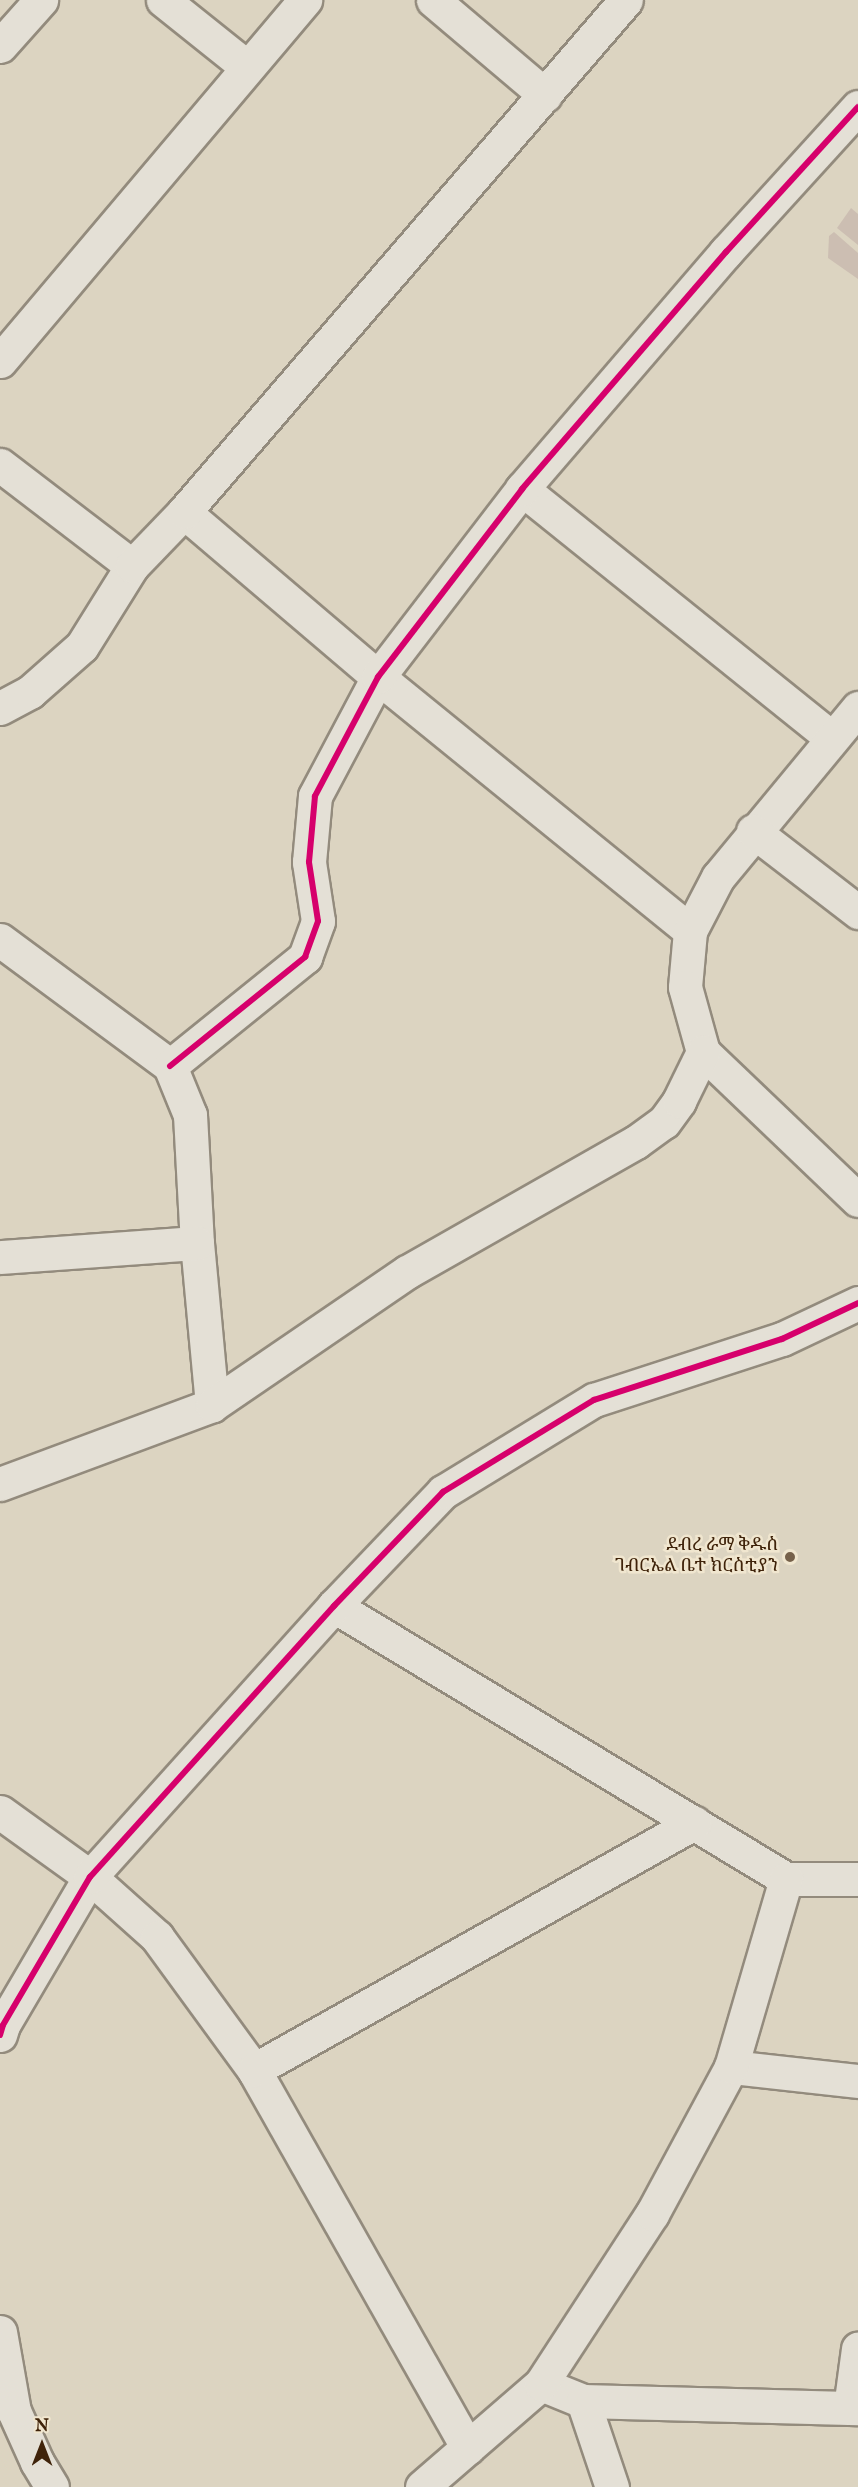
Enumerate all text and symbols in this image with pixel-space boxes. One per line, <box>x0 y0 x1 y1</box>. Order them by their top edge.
place label: ደብረ ራማ ቅዱስ ገብርኤል ቤተ ክርስቲያን <box>615 1536 778 1578</box>
marker: ደብረ ራማ ቅዱስ ገብርኤል ቤተ ክርስቲያን <box>783 1550 797 1564</box>
north arrow <box>12 2415 72 2475</box>
text: N <box>35 2417 49 2437</box>

